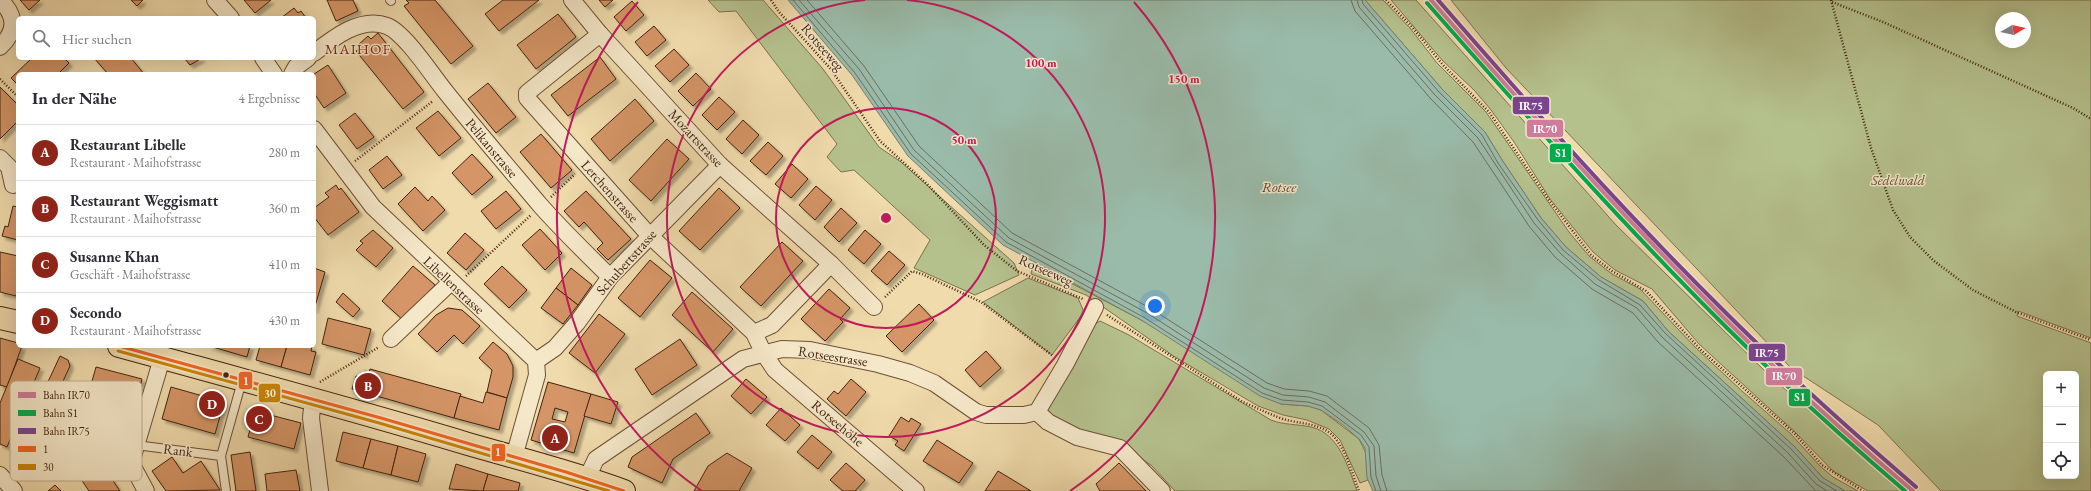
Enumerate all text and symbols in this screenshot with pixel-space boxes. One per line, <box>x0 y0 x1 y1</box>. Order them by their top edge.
north arrow <box>1995 12 2031 48</box>
search box <box>16 16 316 60</box>
street label: Rotseeweg <box>797 19 849 75</box>
icon: search <box>30 27 52 49</box>
text: Hier suchen <box>62 29 132 48</box>
district label: MAIHOF <box>325 39 391 58</box>
text: 100 m <box>1025 55 1057 71</box>
text: 150 m <box>1168 71 1200 87</box>
text: In der Nähe <box>32 87 117 109</box>
text: 4 Ergebnisse <box>239 90 300 107</box>
line badge: IR75 <box>1512 96 1550 115</box>
text: IR75 <box>1519 99 1543 113</box>
street label: Mozartstrasse <box>665 105 728 171</box>
street label: Pelikanstrasse <box>462 114 523 182</box>
line badge: IR70 <box>1526 119 1564 138</box>
text: IR70 <box>1533 122 1557 136</box>
text: 50 m <box>951 132 977 148</box>
text: Restaurant Libelle <box>70 135 186 154</box>
line badge: S1 <box>1549 143 1572 163</box>
text: A <box>40 144 50 161</box>
text: 280 m <box>269 144 300 161</box>
text: S1 <box>1555 146 1567 160</box>
text: Restaurant · Maihofstrasse <box>70 154 201 171</box>
street label: Lerchenstrasse <box>577 156 643 226</box>
park label: Sedelwald <box>1870 171 1926 189</box>
water label: Rotsee <box>1262 177 1297 196</box>
text: Restaurant Weggismatt <box>70 191 218 210</box>
text: B <box>41 200 49 217</box>
text: 360 m <box>269 200 300 217</box>
text: Restaurant · Maihofstrasse <box>70 210 201 227</box>
centre of rings <box>879 211 893 225</box>
street label: Schubertstrasse <box>592 225 661 299</box>
text: Susanne Khan <box>70 247 159 266</box>
street label: Rotseeweg <box>1016 250 1077 290</box>
street label: Libellenstrasse <box>420 252 489 318</box>
text: C <box>40 256 50 273</box>
text: 410 m <box>269 256 300 273</box>
text: Geschäft · Maihofstrasse <box>70 266 190 283</box>
your location <box>1145 296 1165 316</box>
text: Secondo <box>70 303 122 322</box>
text: D <box>40 312 50 329</box>
text: 430 m <box>269 312 300 329</box>
text: Restaurant · Maihofstrasse <box>70 322 201 339</box>
street label: Rotseestrasse <box>797 342 870 370</box>
line badge: IR75 <box>1748 343 1786 362</box>
text: IR75 <box>1755 346 1779 360</box>
line badge: IR70 <box>1765 367 1803 386</box>
text: IR70 <box>1772 369 1796 383</box>
unlabelled marker <box>221 370 231 380</box>
line badge: 1 <box>238 371 253 390</box>
pin: B <box>355 371 381 401</box>
map controls <box>2043 371 2079 479</box>
button: + <box>2043 371 2079 407</box>
text: 1 <box>243 374 249 388</box>
legend <box>10 381 142 481</box>
line badge: 30 <box>258 383 281 403</box>
text: 30 <box>264 386 276 400</box>
text: Bahn IR70 <box>43 388 90 402</box>
line badge: S1 <box>1788 388 1811 407</box>
pin: D <box>199 389 225 419</box>
text: S1 <box>1794 390 1806 404</box>
street label: Rotseehöhe <box>808 396 868 451</box>
pin: C <box>246 404 272 434</box>
text: Bahn S1 <box>43 406 78 420</box>
button: − <box>2043 407 2079 443</box>
pin: A <box>542 423 568 453</box>
text: Bahn IR75 <box>43 424 90 438</box>
street label: Rank <box>162 439 194 461</box>
text: 1 <box>43 442 48 456</box>
line badge: 1 <box>491 443 506 462</box>
button: locate <box>2043 443 2079 479</box>
text: 1 <box>495 445 501 459</box>
text: 30 <box>43 460 54 474</box>

